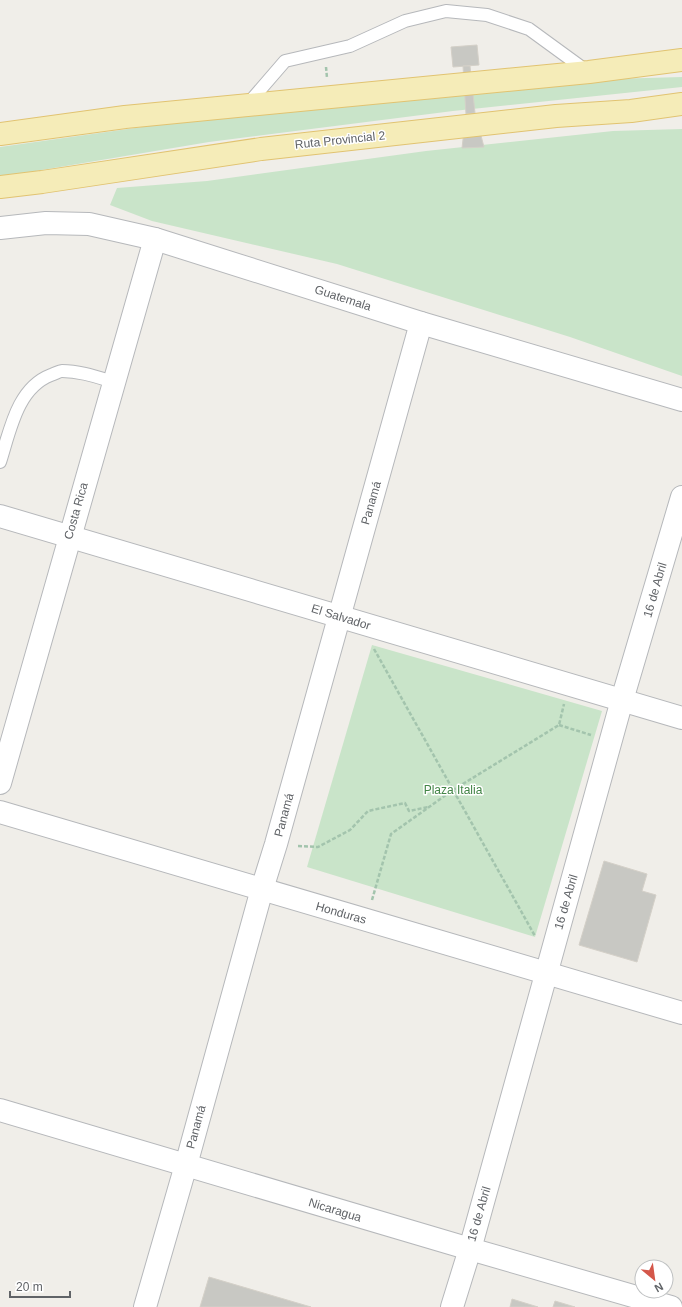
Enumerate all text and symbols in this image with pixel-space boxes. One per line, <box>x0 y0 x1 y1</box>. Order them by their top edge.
street label: Ruta Provincial 2 <box>294 128 386 152</box>
street label: Guatemala <box>313 282 373 314</box>
street label: Panamá <box>358 479 384 526</box>
street label: Costa Rica <box>61 481 91 541</box>
street label: 16 de Abril <box>640 561 670 619</box>
street label: El Salvador <box>310 601 372 633</box>
park label: Plaza Italia <box>424 783 483 797</box>
street label: Panamá <box>271 791 297 838</box>
street label: 16 de Abril <box>551 873 581 931</box>
street label: Honduras <box>314 899 368 927</box>
street label: Panamá <box>183 1103 209 1150</box>
street label: 16 de Abril <box>464 1185 494 1243</box>
street label: Nicaragua <box>307 1195 364 1225</box>
north arrow <box>634 1259 674 1299</box>
scale bar <box>10 1273 70 1299</box>
text: 20 m <box>16 1280 43 1294</box>
text: N <box>652 1281 665 1295</box>

